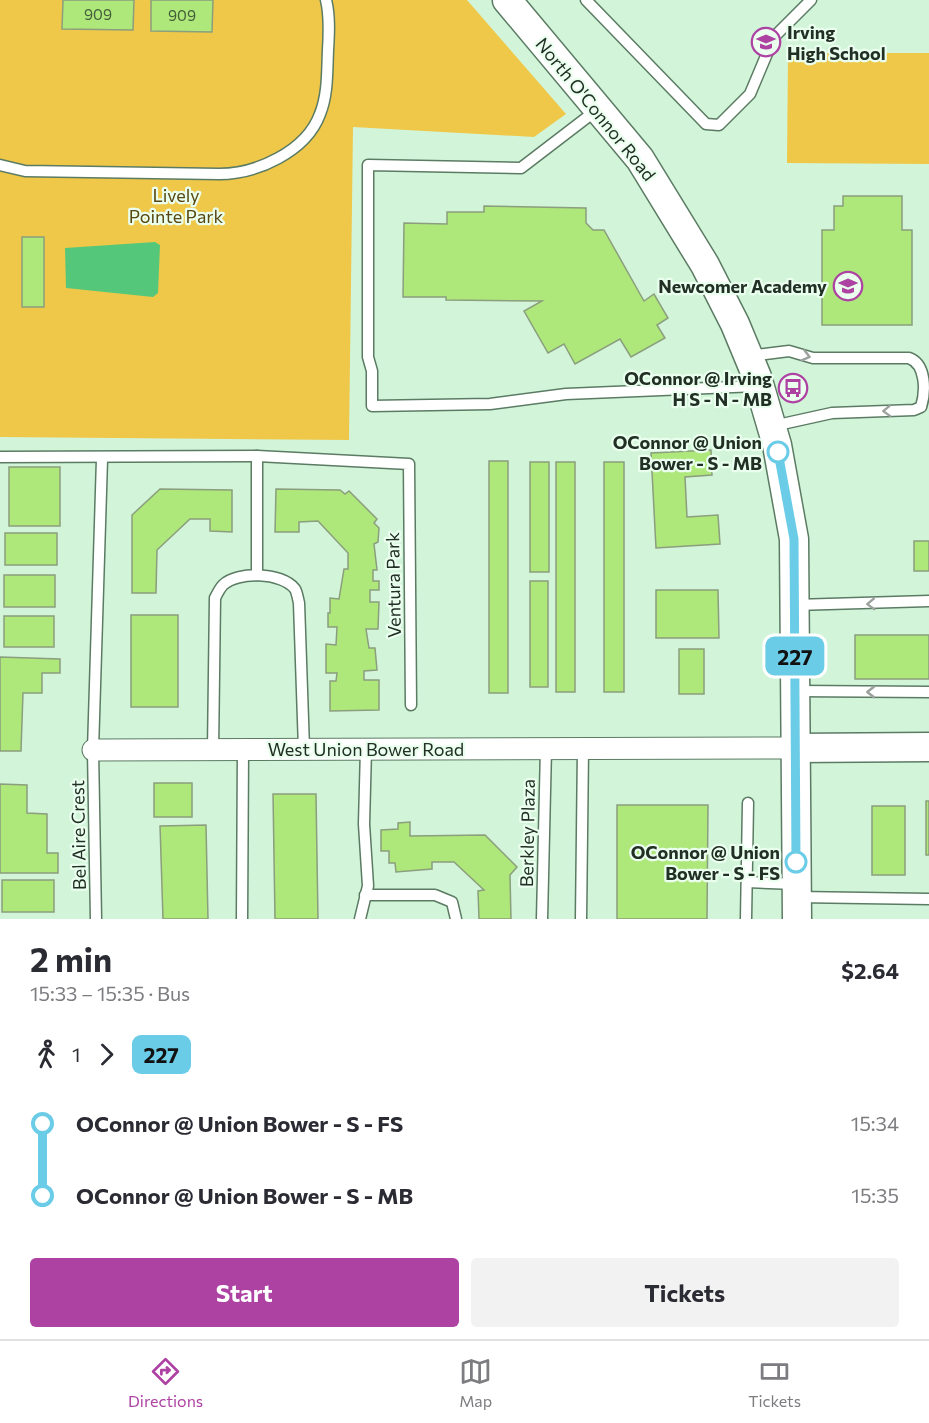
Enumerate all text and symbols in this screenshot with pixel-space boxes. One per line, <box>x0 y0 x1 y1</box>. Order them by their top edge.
house number: 909 <box>84 5 112 23</box>
house number: 909 <box>168 6 196 24</box>
place label: Irving High School <box>787 21 886 64</box>
school or university icon: Irving High School <box>750 26 782 58</box>
street label: North O'Connor Road <box>531 33 661 185</box>
park label: Lively Pointe Park <box>129 184 224 227</box>
school or university icon: Newcomer Academy <box>832 270 864 302</box>
place label: Newcomer Academy <box>658 275 827 297</box>
one-way arrow <box>801 348 811 361</box>
place label: OConnor @ Irving H S - N - MB <box>624 367 772 410</box>
bus stop icon: OConnor @ Irving H S - N - MB <box>777 372 809 404</box>
one-way arrow <box>882 405 891 417</box>
place label: OConnor @ Union Bower - S - MB <box>613 431 762 474</box>
marker: OConnor @ Union Bower - S - MB <box>767 441 789 463</box>
street label: Ventura Park <box>381 532 405 638</box>
one-way arrow <box>866 597 875 610</box>
line badge: 227 <box>760 636 830 676</box>
text: 227 <box>777 644 813 669</box>
one-way arrow <box>866 686 875 699</box>
street label: West Union Bower Road <box>268 738 464 760</box>
street label: Berkley Plaza <box>515 779 539 887</box>
street label: Bel Aire Crest <box>66 780 90 890</box>
place label: OConnor @ Union Bower - S - FS <box>631 841 780 884</box>
marker: OConnor @ Union Bower - S - FS <box>785 851 807 873</box>
text: 2 min <box>30 938 112 979</box>
text: $2.64 <box>841 957 899 984</box>
text: 15:33 – 15:35 · Bus <box>30 981 190 1005</box>
icon: walk <box>30 1038 63 1071</box>
icon: forward <box>90 1038 123 1071</box>
text: 1 <box>72 1042 81 1066</box>
text: 227 <box>144 1042 179 1067</box>
text: OConnor @ Union Bower - S - FS <box>76 1110 403 1137</box>
text: 15:34 <box>851 1111 899 1135</box>
text: OConnor @ Union Bower - S - MB <box>76 1182 413 1209</box>
text: 15:35 <box>851 1183 899 1207</box>
button: Start <box>30 1258 459 1327</box>
button: Tickets <box>471 1258 899 1327</box>
tab: Directions <box>128 1355 203 1410</box>
tab: Map <box>459 1355 492 1410</box>
tab: Tickets <box>748 1355 801 1410</box>

